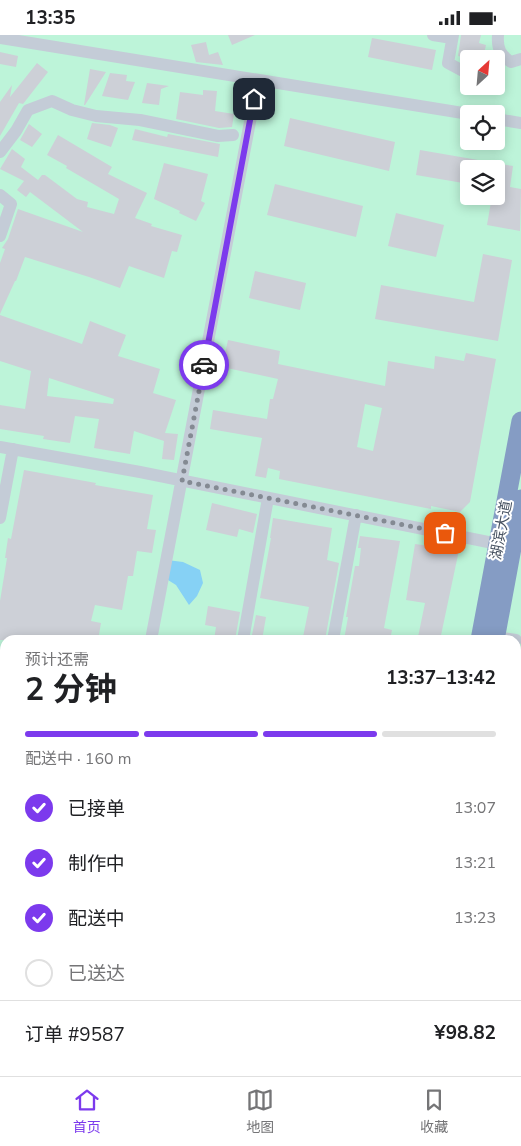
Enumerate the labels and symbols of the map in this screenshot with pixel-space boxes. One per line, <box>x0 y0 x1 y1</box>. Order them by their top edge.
north arrow <box>460 50 505 95</box>
pin <box>233 78 275 120</box>
courier <box>179 340 229 390</box>
street label: 湖滨大道 <box>485 499 517 561</box>
pin <box>424 512 466 554</box>

